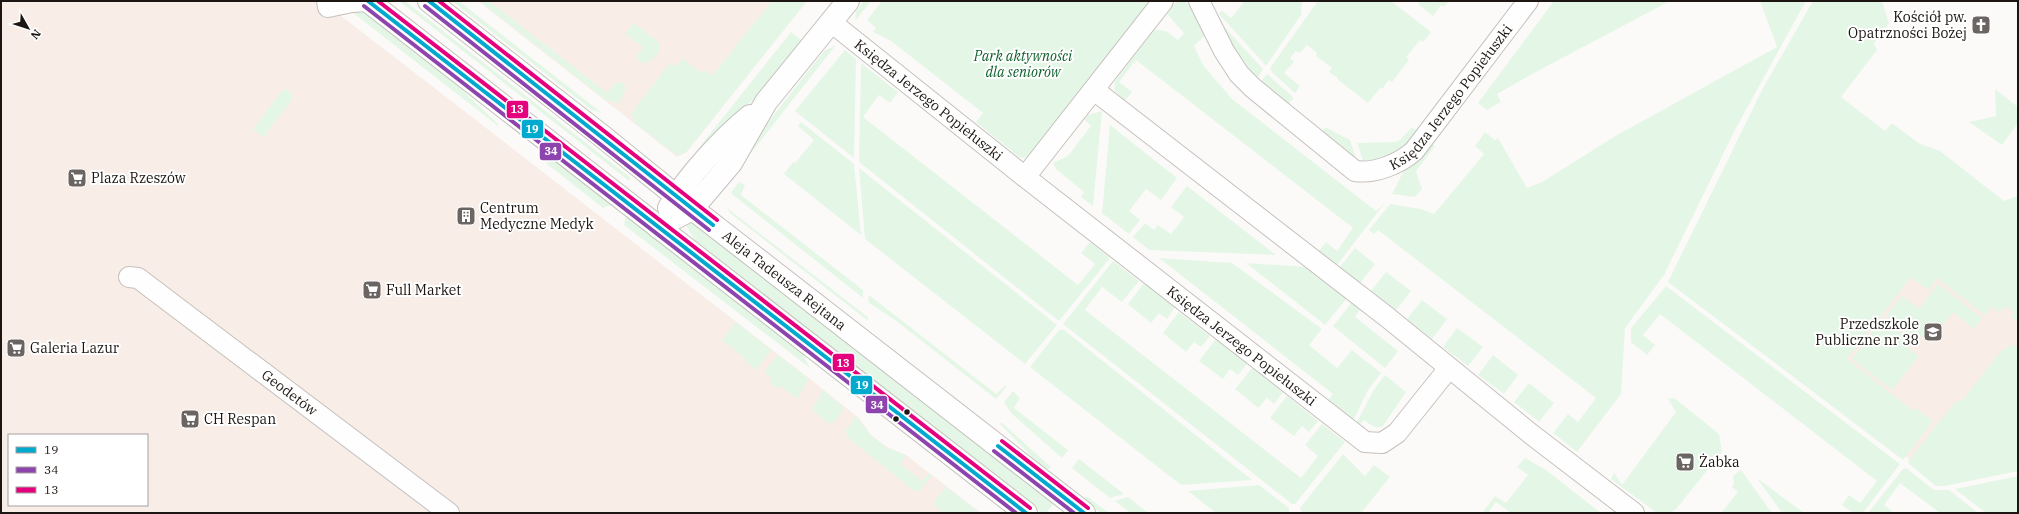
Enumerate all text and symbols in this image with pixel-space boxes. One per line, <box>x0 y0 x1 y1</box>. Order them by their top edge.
north arrow <box>8 8 48 48</box>
place label: Kościół pw. Opatrzności Bożej <box>1848 8 1967 42</box>
church icon: Kościół pw. Opatrzności Bożej <box>1970 14 1992 36</box>
street label: Księdza Jerzego Popiełuszki <box>1386 21 1516 174</box>
text: N <box>27 27 44 42</box>
street label: Księdza Jerzego Popiełuszki <box>851 35 1006 165</box>
park label: Park aktywności dla seniorów <box>973 47 1073 81</box>
line badge: 13 <box>506 100 529 119</box>
text: 13 <box>510 102 524 116</box>
line badge: 19 <box>521 119 544 139</box>
text: 19 <box>525 122 539 136</box>
line badge: 34 <box>539 142 562 161</box>
text: 34 <box>544 144 558 158</box>
supermarket icon: Plaza Rzeszów <box>66 167 88 189</box>
place label: Plaza Rzeszów <box>91 169 186 187</box>
place label: Centrum Medyczne Medyk <box>480 199 595 233</box>
building icon: Centrum Medyczne Medyk <box>455 205 477 227</box>
street label: Aleja Tadeusza Rejtana <box>719 226 850 334</box>
supermarket icon: Full Market <box>361 279 383 301</box>
place label: Full Market <box>386 281 461 299</box>
street label: Księdza Jerzego Popiełuszki <box>1163 282 1320 410</box>
place label: Przedszkole Publiczne nr 38 <box>1815 315 1919 349</box>
school or university icon: Przedszkole Publiczne nr 38 <box>1922 321 1944 343</box>
supermarket icon: Galeria Lazur <box>5 337 27 359</box>
place label: Galeria Lazur <box>30 339 120 357</box>
line badge: 13 <box>832 353 855 372</box>
text: 13 <box>836 356 850 370</box>
street label: Geodetów <box>258 366 321 419</box>
line badge: 19 <box>850 375 873 395</box>
text: 19 <box>855 378 869 392</box>
line badge: 34 <box>865 395 888 414</box>
text: 34 <box>870 398 884 412</box>
unlabelled marker <box>902 407 912 417</box>
supermarket icon: CH Respan <box>179 408 201 430</box>
place label: CH Respan <box>204 410 276 428</box>
unlabelled marker <box>891 414 901 424</box>
legend <box>8 434 148 506</box>
text: 19 <box>44 442 58 457</box>
supermarket icon: Żabka <box>1674 451 1696 473</box>
place label: Żabka <box>1699 453 1740 471</box>
text: 34 <box>44 462 58 477</box>
text: 13 <box>44 482 58 497</box>

